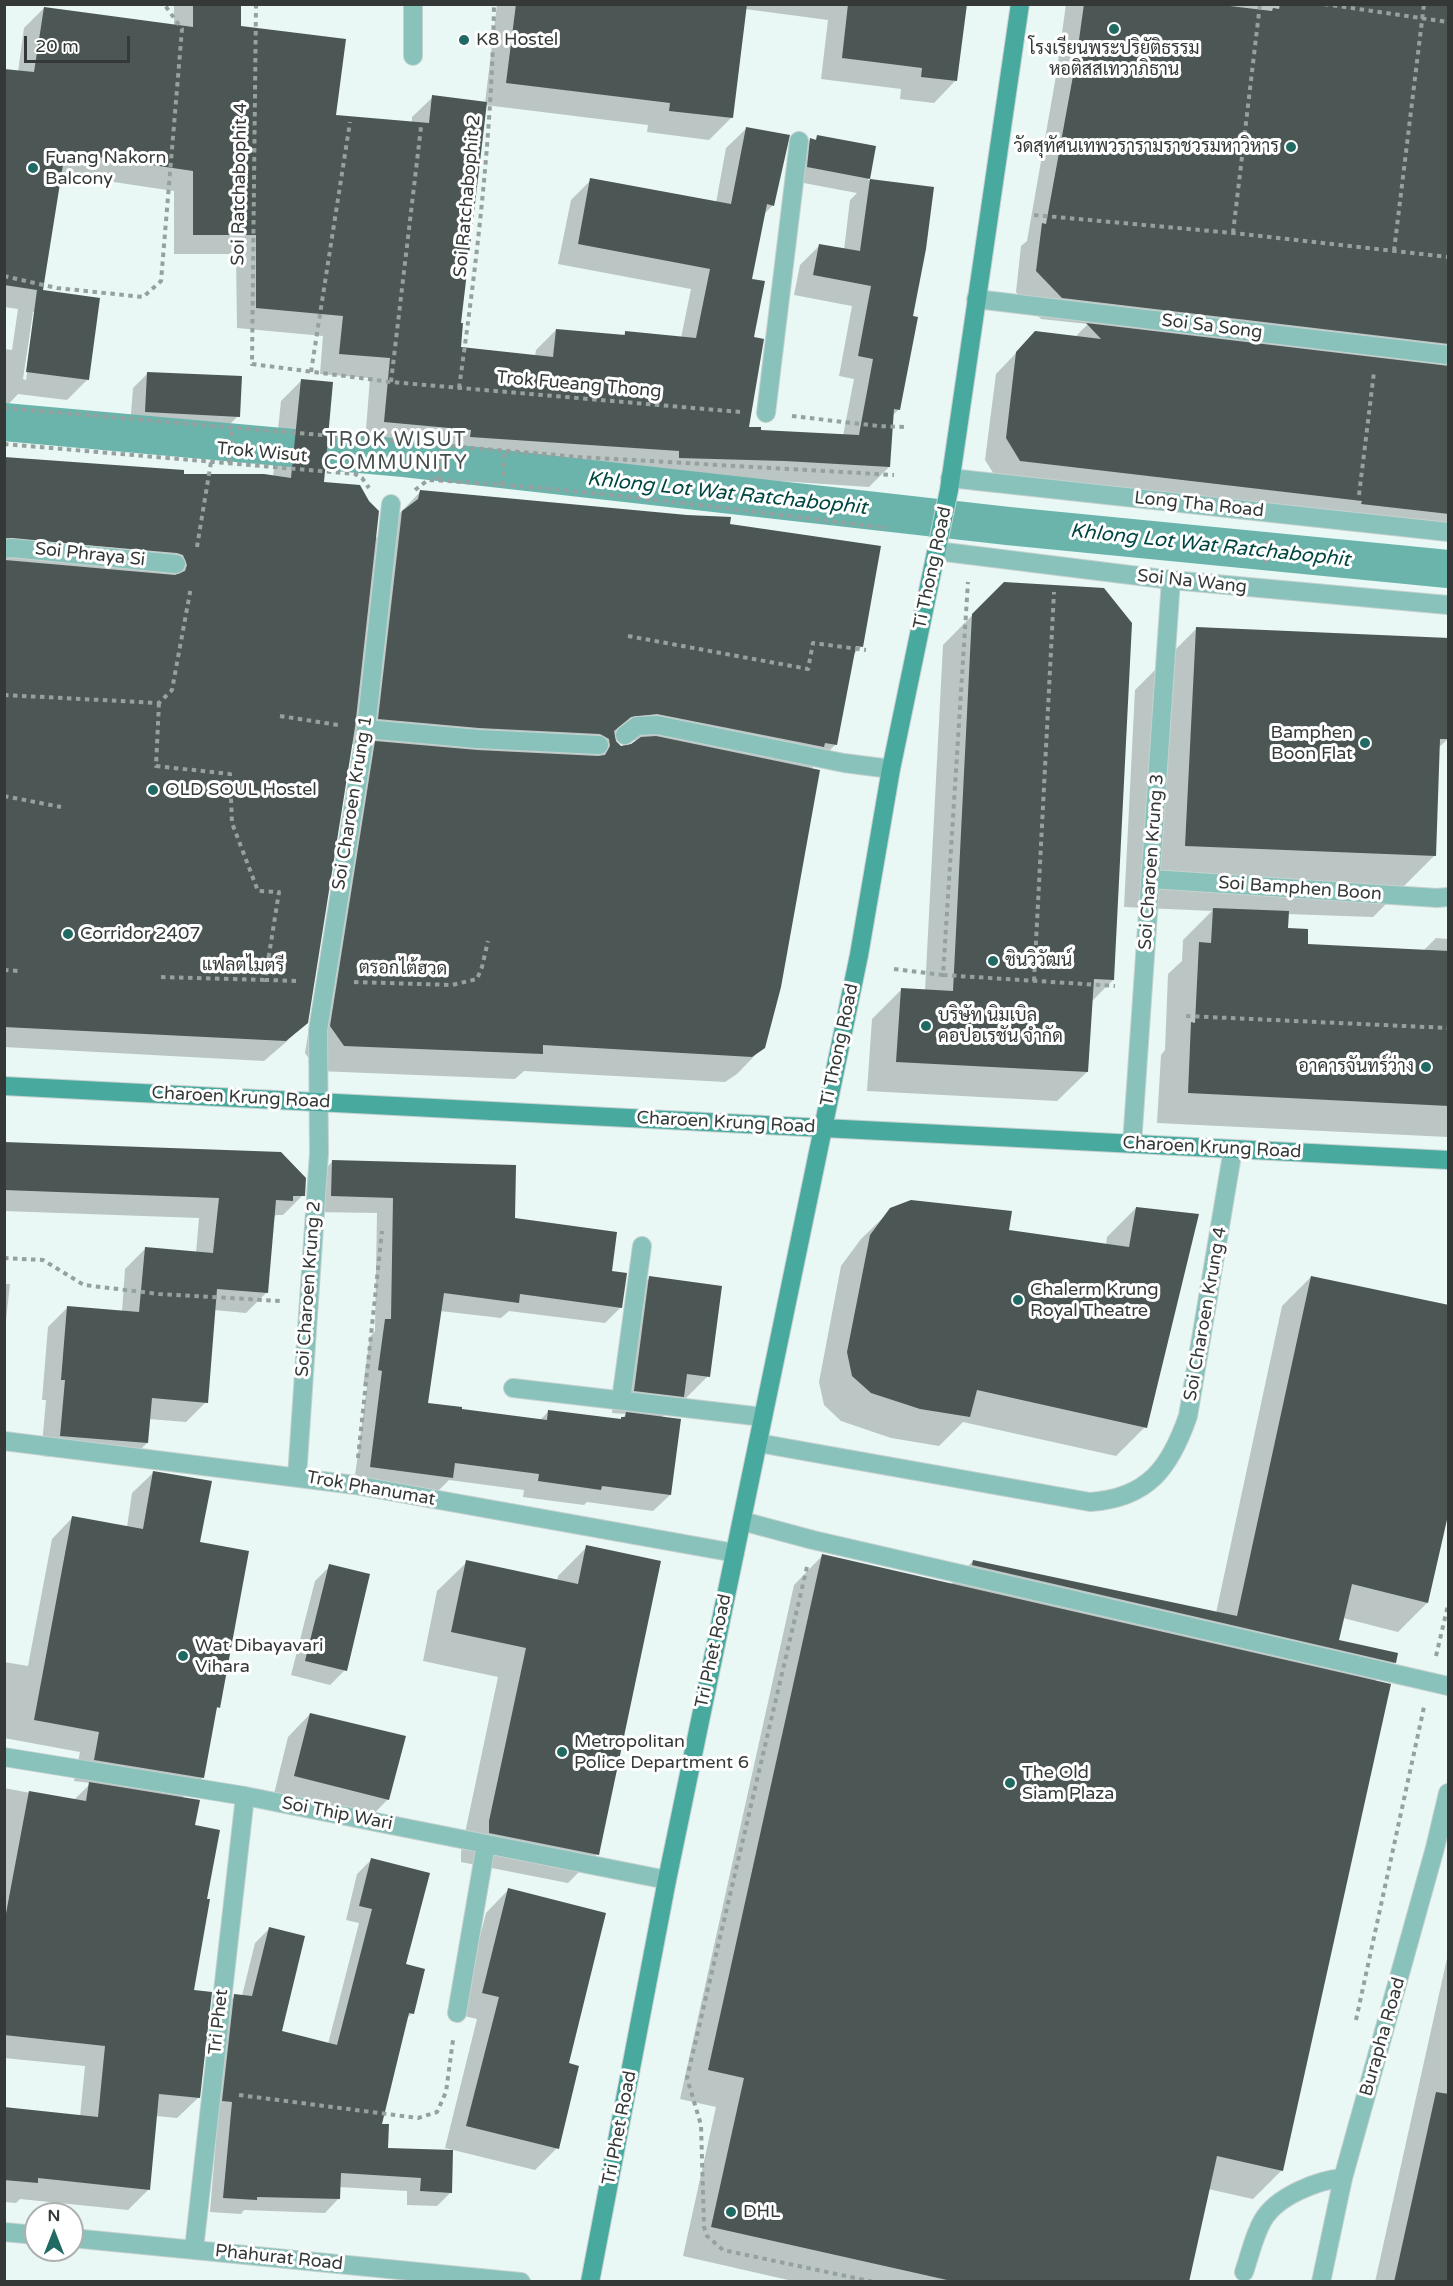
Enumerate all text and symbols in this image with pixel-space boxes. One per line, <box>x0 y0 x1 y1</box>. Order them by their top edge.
marker: โรงเรียนพระปริยัติธรรม หอติสสเทวาภิธาน <box>1107 22 1121 36</box>
scale bar <box>27 24 134 62</box>
place label: K8 Hostel <box>476 29 558 51</box>
marker: K8 Hostel <box>457 33 471 47</box>
text: 20 m <box>35 35 79 57</box>
place label: โรงเรียนพระปริยัติธรรม หอติสสเทวาภิธาน <box>1029 38 1199 80</box>
street label: Soi Ratchabophit 4 <box>228 102 252 266</box>
street label: Soi Ratchabophit 2 <box>450 114 486 278</box>
place label: วัดสุทัศนเทพวรารามราชวรมหาวิหาร <box>1013 136 1279 158</box>
marker: วัดสุทัศนเทพวรารามราชวรมหาวิหาร <box>1284 140 1298 154</box>
place label: Fuang Nakorn Balcony <box>45 147 166 190</box>
marker: Fuang Nakorn Balcony <box>26 161 40 175</box>
street label: Soi Sa Song <box>1160 310 1264 344</box>
street label: Trok Fueang Thong <box>496 367 662 403</box>
district label: TROK WISUT COMMUNITY <box>324 429 468 476</box>
street label: Trok Wisut <box>216 438 308 468</box>
water label: Khlong Lot Wat Ratchabophit <box>586 467 868 521</box>
street label: Long Tha Road <box>1133 487 1265 523</box>
street label: Ti Thong Road <box>909 505 957 631</box>
water label: Khlong Lot Wat Ratchabophit <box>1069 519 1351 573</box>
street label: Soi Phraya Si <box>34 538 146 572</box>
street label: Soi Na Wang <box>1136 565 1248 599</box>
street label: Soi Charoen Krung 1 <box>329 714 377 892</box>
place label: Bamphen Boon Flat <box>1270 722 1353 764</box>
marker: Bamphen Boon Flat <box>1358 736 1372 750</box>
street label: Soi Charoen Krung 3 <box>1135 773 1169 951</box>
place label: OLD SOUL Hostel <box>165 779 317 801</box>
marker: OLD SOUL Hostel <box>146 783 160 797</box>
street label: Soi Bamphen Boon <box>1218 873 1382 905</box>
place label: Corridor 2407 <box>80 923 201 945</box>
marker: Corridor 2407 <box>61 927 75 941</box>
place label: ชินวิวัฒน์ <box>1005 950 1072 972</box>
street label: แฟลตไมตรี <box>202 954 284 978</box>
marker: ชินวิวัฒน์ <box>986 954 1000 968</box>
street label: ตรอกไต้ฮวด <box>359 957 447 981</box>
street label: Ti Thong Road <box>816 982 864 1108</box>
place label: บริษัท นิมเบิล คอปอเรชัน จำกัด <box>938 1005 1063 1048</box>
marker: บริษัท นิมเบิล คอปอเรชัน จำกัด <box>919 1019 933 1033</box>
place label: อาคารจันทร์ว่าง <box>1298 1056 1414 1078</box>
marker: อาคารจันทร์ว่าง <box>1419 1060 1433 1074</box>
street label: Charoen Krung Road <box>151 1083 331 1113</box>
street label: Charoen Krung Road <box>636 1108 816 1138</box>
street label: Charoen Krung Road <box>1122 1133 1302 1163</box>
street label: Soi Charoen Krung 2 <box>292 1200 326 1378</box>
street label: Soi Charoen Krung 4 <box>1180 1225 1232 1403</box>
place label: Chalerm Krung Royal Theatre <box>1030 1279 1159 1322</box>
marker: Chalerm Krung Royal Theatre <box>1011 1293 1025 1307</box>
street label: Trok Phanumat <box>305 1467 437 1511</box>
street label: Tri Phet Road <box>691 1592 737 1710</box>
place label: Wat Dibayavari Vihara <box>195 1635 324 1678</box>
marker: Wat Dibayavari Vihara <box>176 1649 190 1663</box>
place label: Metropolitan Police Department 6 <box>574 1731 749 1774</box>
marker: Metropolitan Police Department 6 <box>555 1745 569 1759</box>
place label: The Old Siam Plaza <box>1022 1762 1114 1804</box>
marker: The Old Siam Plaza <box>1003 1776 1017 1790</box>
street label: Soi Thip Wari <box>280 1793 394 1835</box>
street label: Burapha Road <box>1356 1975 1410 2099</box>
street label: Tri Phet <box>205 1988 233 2056</box>
street label: Tri Phet Road <box>598 2069 642 2187</box>
place label: DHL <box>743 2201 780 2223</box>
north arrow <box>24 2202 84 2262</box>
marker: DHL <box>724 2205 738 2219</box>
text: N <box>48 2206 60 2226</box>
street label: Phahurat Road <box>214 2241 344 2275</box>

